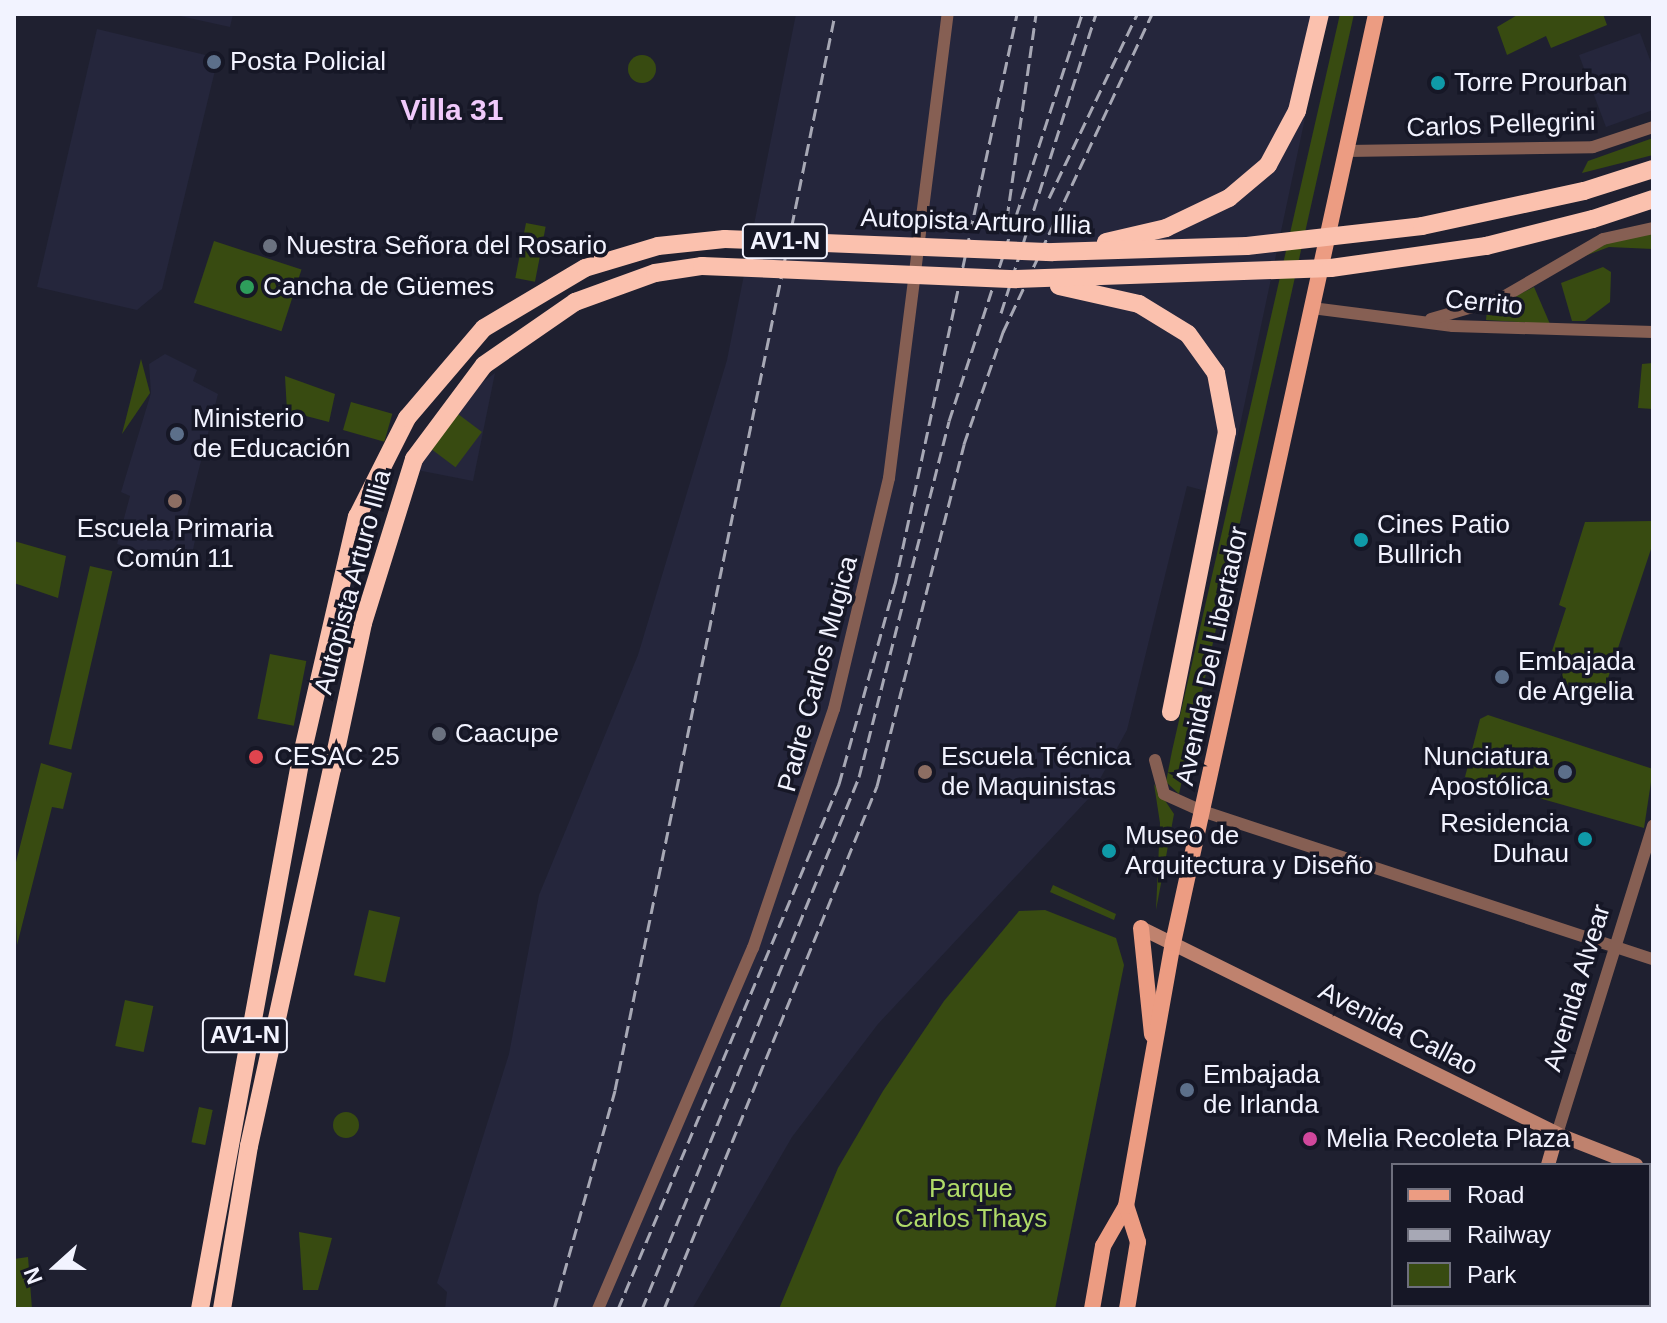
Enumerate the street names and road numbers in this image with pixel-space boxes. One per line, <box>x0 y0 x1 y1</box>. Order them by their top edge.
street label: Carlos Pellegrini <box>1406 106 1596 144</box>
street label: Autopista Arturo Illia <box>859 202 1093 242</box>
road number: AV1-N <box>741 221 829 261</box>
street label: Cerrito <box>1444 283 1524 323</box>
street label: Autopista Arturo Illia <box>308 466 398 698</box>
street label: Avenida Del Libertador <box>1169 524 1255 788</box>
street label: Padre Carlos Mugica <box>772 553 864 795</box>
street label: Avenida Alvear <box>1537 900 1617 1076</box>
street label: Avenida Callao <box>1313 976 1483 1082</box>
road number: AV1-N <box>201 1015 289 1055</box>

